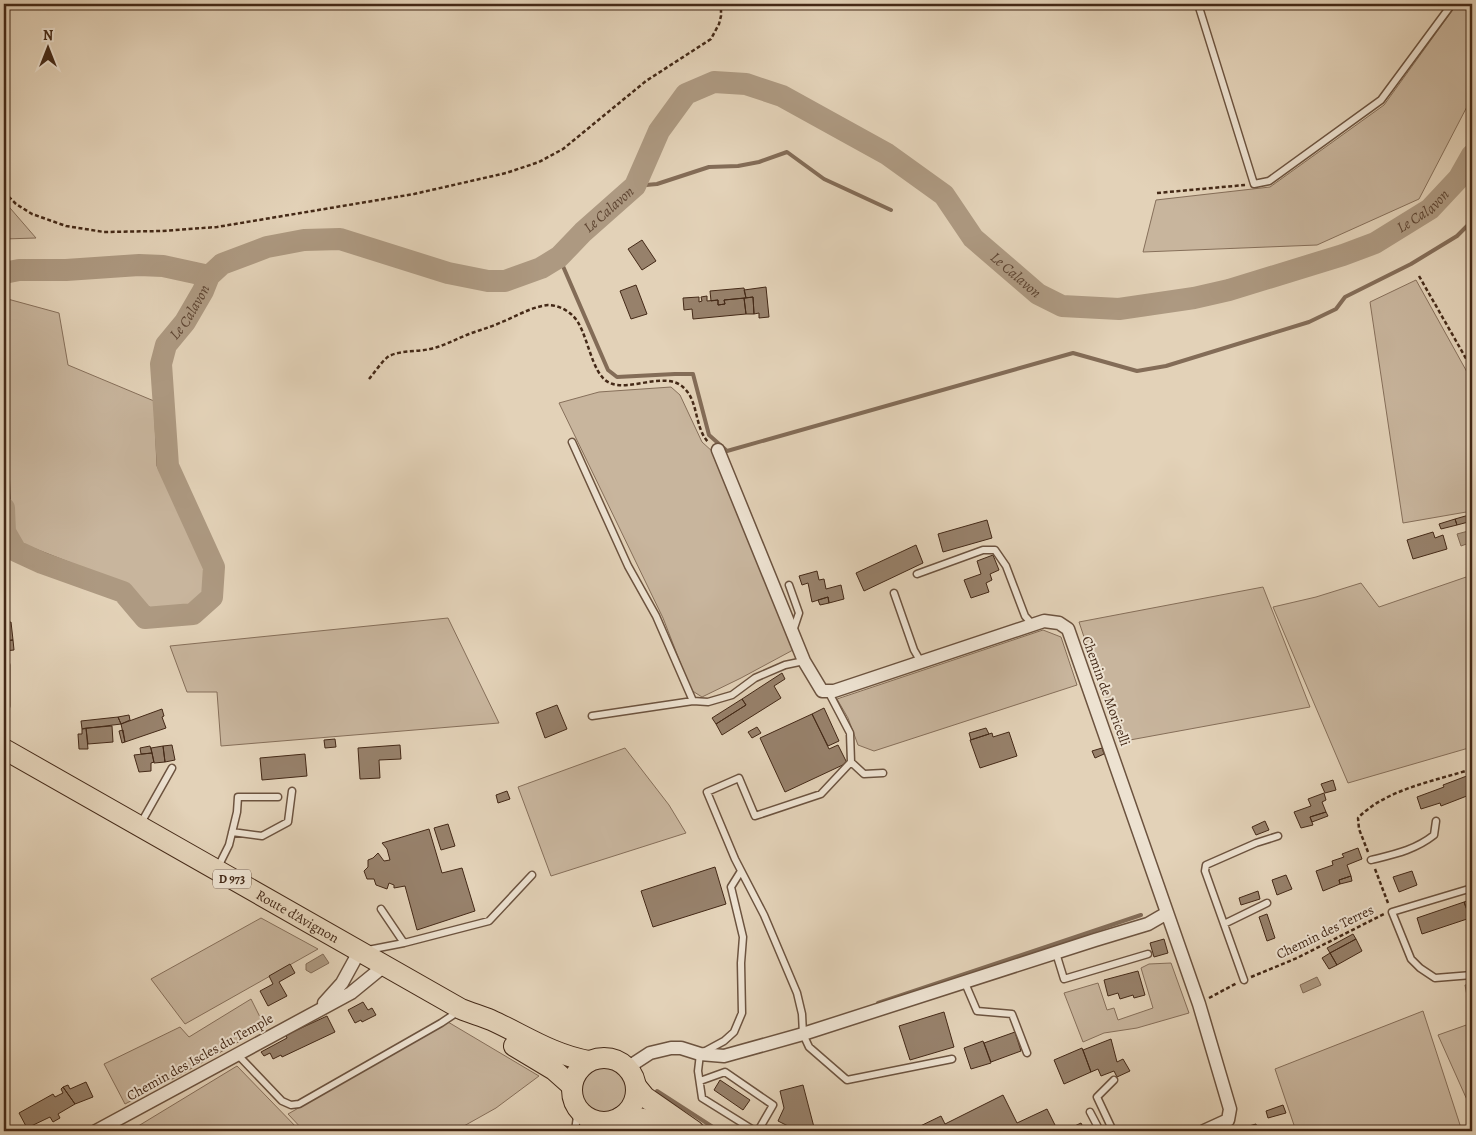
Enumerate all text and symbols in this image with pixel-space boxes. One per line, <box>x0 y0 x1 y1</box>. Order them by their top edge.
north arrow <box>22 22 72 72</box>
text: N <box>43 26 53 45</box>
water label: Le Calavon <box>579 181 638 237</box>
water label: Le Calavon <box>1393 185 1453 237</box>
water label: Le Calavon <box>986 247 1046 302</box>
water label: Le Calavon <box>165 282 214 344</box>
street label: Chemin de Moricelli <box>1077 633 1135 749</box>
road number: D 973 <box>213 870 251 889</box>
street label: Route d'Avignon <box>253 885 343 947</box>
street label: Chemin des Terres <box>1273 900 1377 964</box>
street label: Chemin des Iscles du Temple <box>123 1009 277 1105</box>

